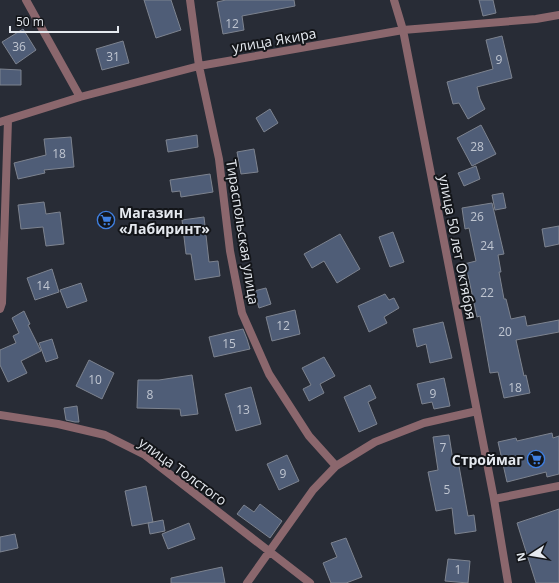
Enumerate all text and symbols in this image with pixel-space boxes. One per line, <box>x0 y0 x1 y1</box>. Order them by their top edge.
scale bar <box>10 8 118 34</box>
text: 50 m <box>16 13 44 30</box>
house number: 12 <box>225 15 239 32</box>
street label: улица Якира <box>230 23 318 57</box>
house number: 36 <box>12 38 26 55</box>
house number: 31 <box>106 48 120 65</box>
house number: 9 <box>496 51 503 68</box>
house number: 28 <box>470 138 484 155</box>
house number: 18 <box>52 145 66 162</box>
street label: Тираспольская улица <box>222 158 264 306</box>
street label: улица 50 лет Октября <box>435 173 481 321</box>
place label: Магазин «Лабиринт» <box>119 203 210 238</box>
house number: 26 <box>470 208 484 225</box>
supermarket icon: Магазин «Лабиринт» <box>96 210 116 230</box>
house number: 24 <box>480 237 494 254</box>
house number: 14 <box>36 277 50 294</box>
house number: 22 <box>480 284 494 301</box>
house number: 12 <box>276 317 290 334</box>
house number: 20 <box>498 323 512 340</box>
house number: 15 <box>222 335 236 352</box>
house number: 10 <box>88 371 102 388</box>
house number: 18 <box>508 379 522 396</box>
house number: 9 <box>430 385 437 402</box>
house number: 8 <box>147 386 154 403</box>
house number: 13 <box>236 401 250 418</box>
street label: улица Толстого <box>135 433 231 509</box>
house number: 7 <box>440 439 447 456</box>
supermarket icon: Строймаг <box>526 449 546 469</box>
place label: Строймаг <box>452 450 523 469</box>
house number: 9 <box>280 465 287 482</box>
house number: 5 <box>444 481 451 498</box>
north arrow <box>511 535 551 575</box>
text: N <box>512 551 529 563</box>
house number: 1 <box>455 561 461 578</box>

